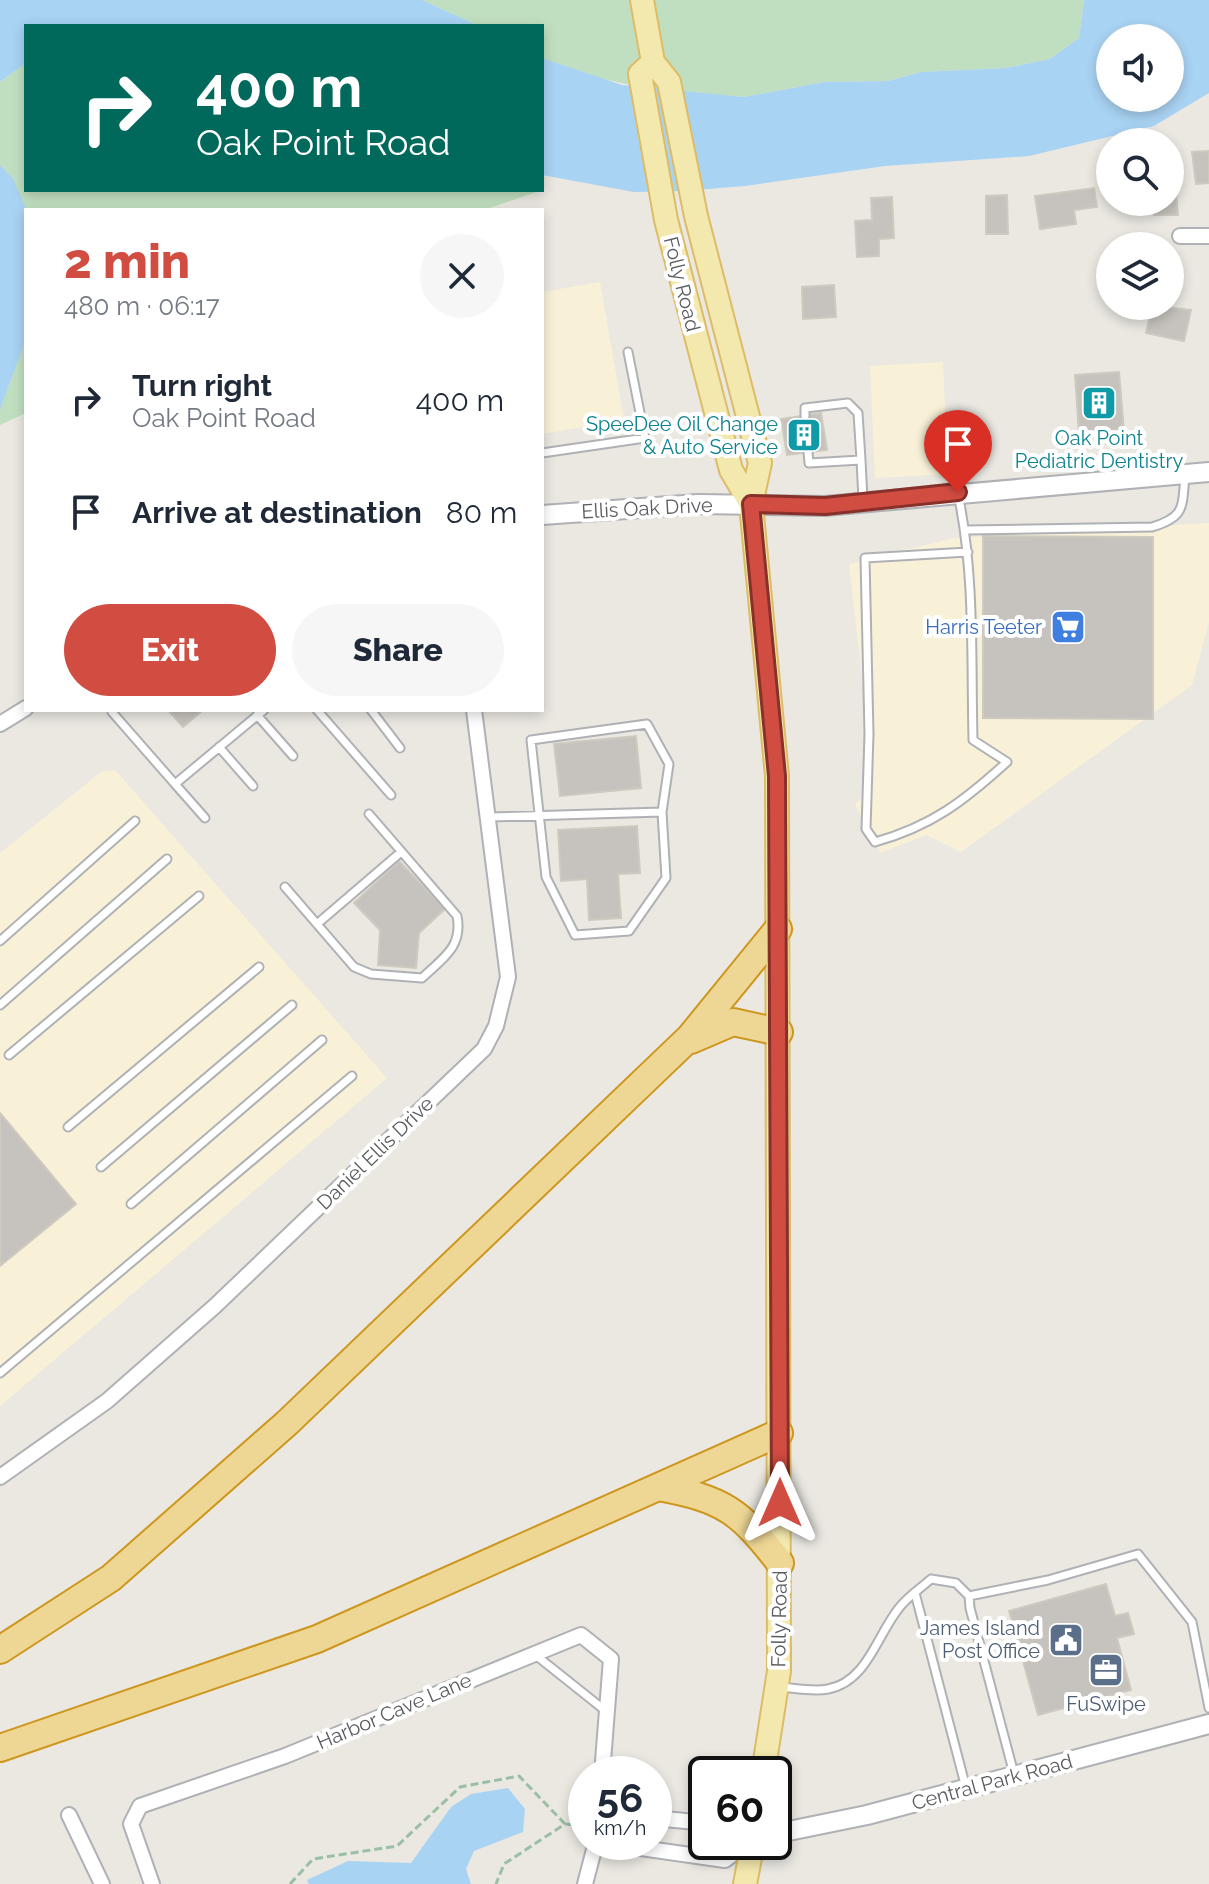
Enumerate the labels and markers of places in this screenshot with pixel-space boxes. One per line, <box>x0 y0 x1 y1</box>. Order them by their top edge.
building icon: Oak Point Pediatric Dentistry <box>1080 384 1118 422</box>
pin <box>924 410 992 492</box>
place label: SpeeDee Oil Change & Auto Service <box>586 412 778 459</box>
building icon: SpeeDee Oil Change & Auto Service <box>785 416 823 454</box>
place label: Oak Point Pediatric Dentistry <box>1015 426 1183 473</box>
supermarket icon: Harris Teeter <box>1049 608 1087 646</box>
place label: Harris Teeter <box>925 615 1042 639</box>
place label: James Island Post Office <box>920 1616 1040 1663</box>
public building icon: James Island Post Office <box>1047 1621 1085 1659</box>
office icon: FuSwipe <box>1087 1651 1125 1689</box>
place label: FuSwipe <box>1066 1692 1146 1716</box>

